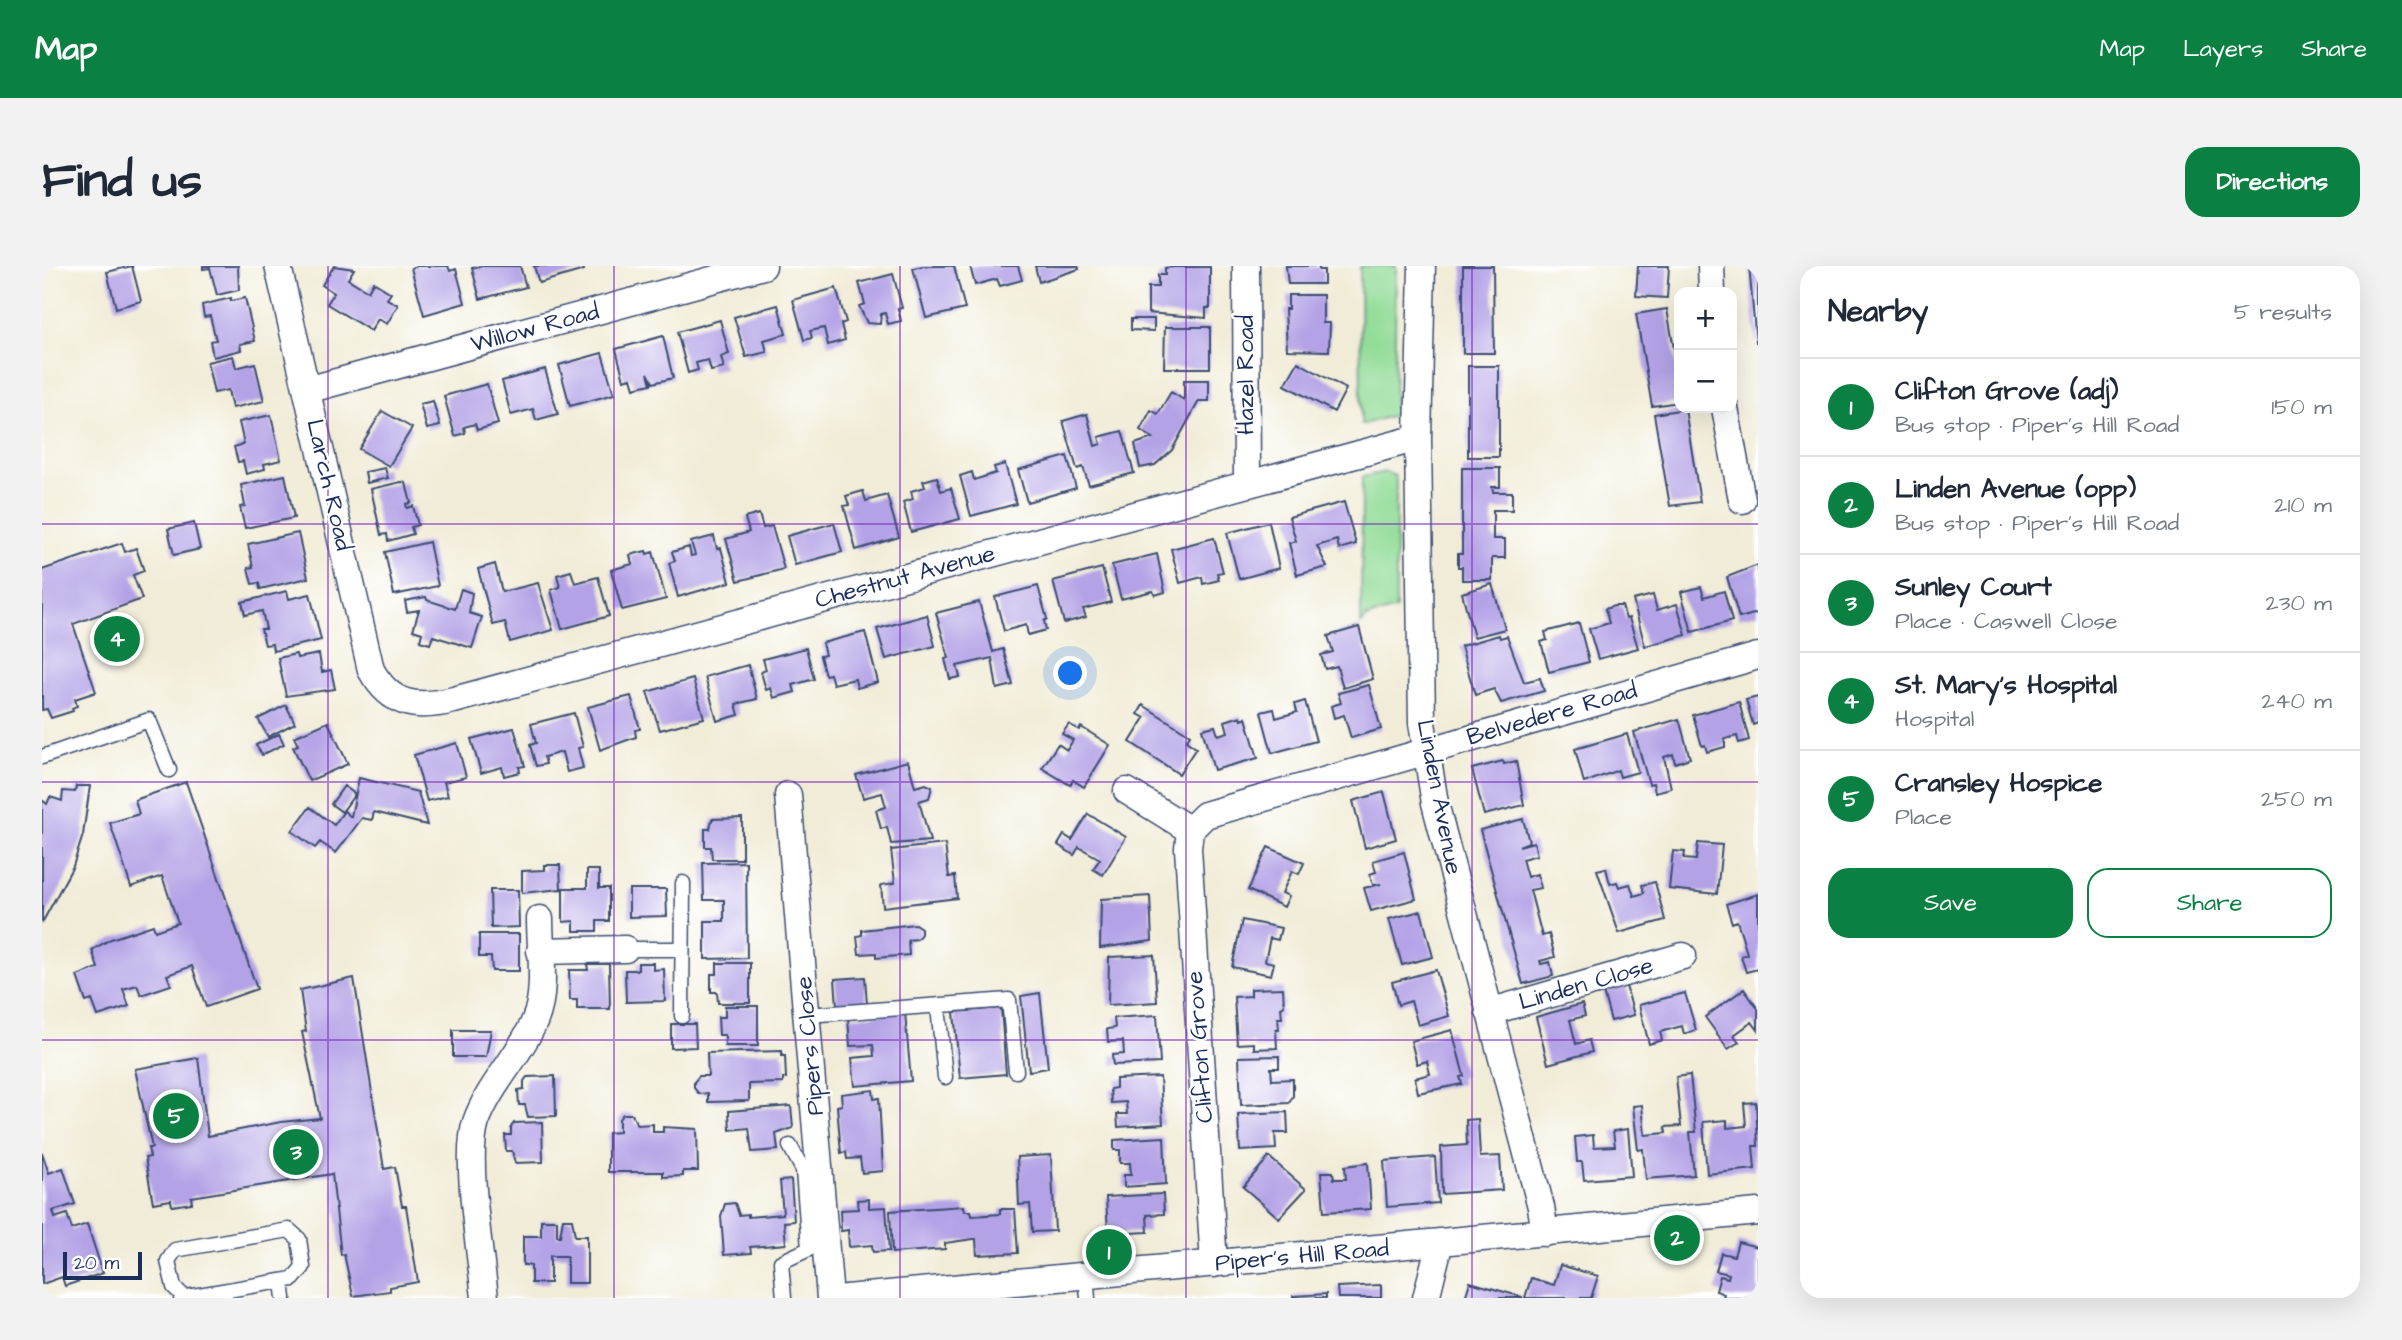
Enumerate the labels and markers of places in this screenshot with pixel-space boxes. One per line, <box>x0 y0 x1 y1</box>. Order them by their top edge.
pin: 4 <box>94 613 140 665</box>
pin: 5 <box>153 1090 199 1142</box>
pin: 3 <box>273 1126 319 1178</box>
pin: 2 <box>1654 1212 1700 1264</box>
pin: 1 <box>1086 1226 1132 1278</box>

